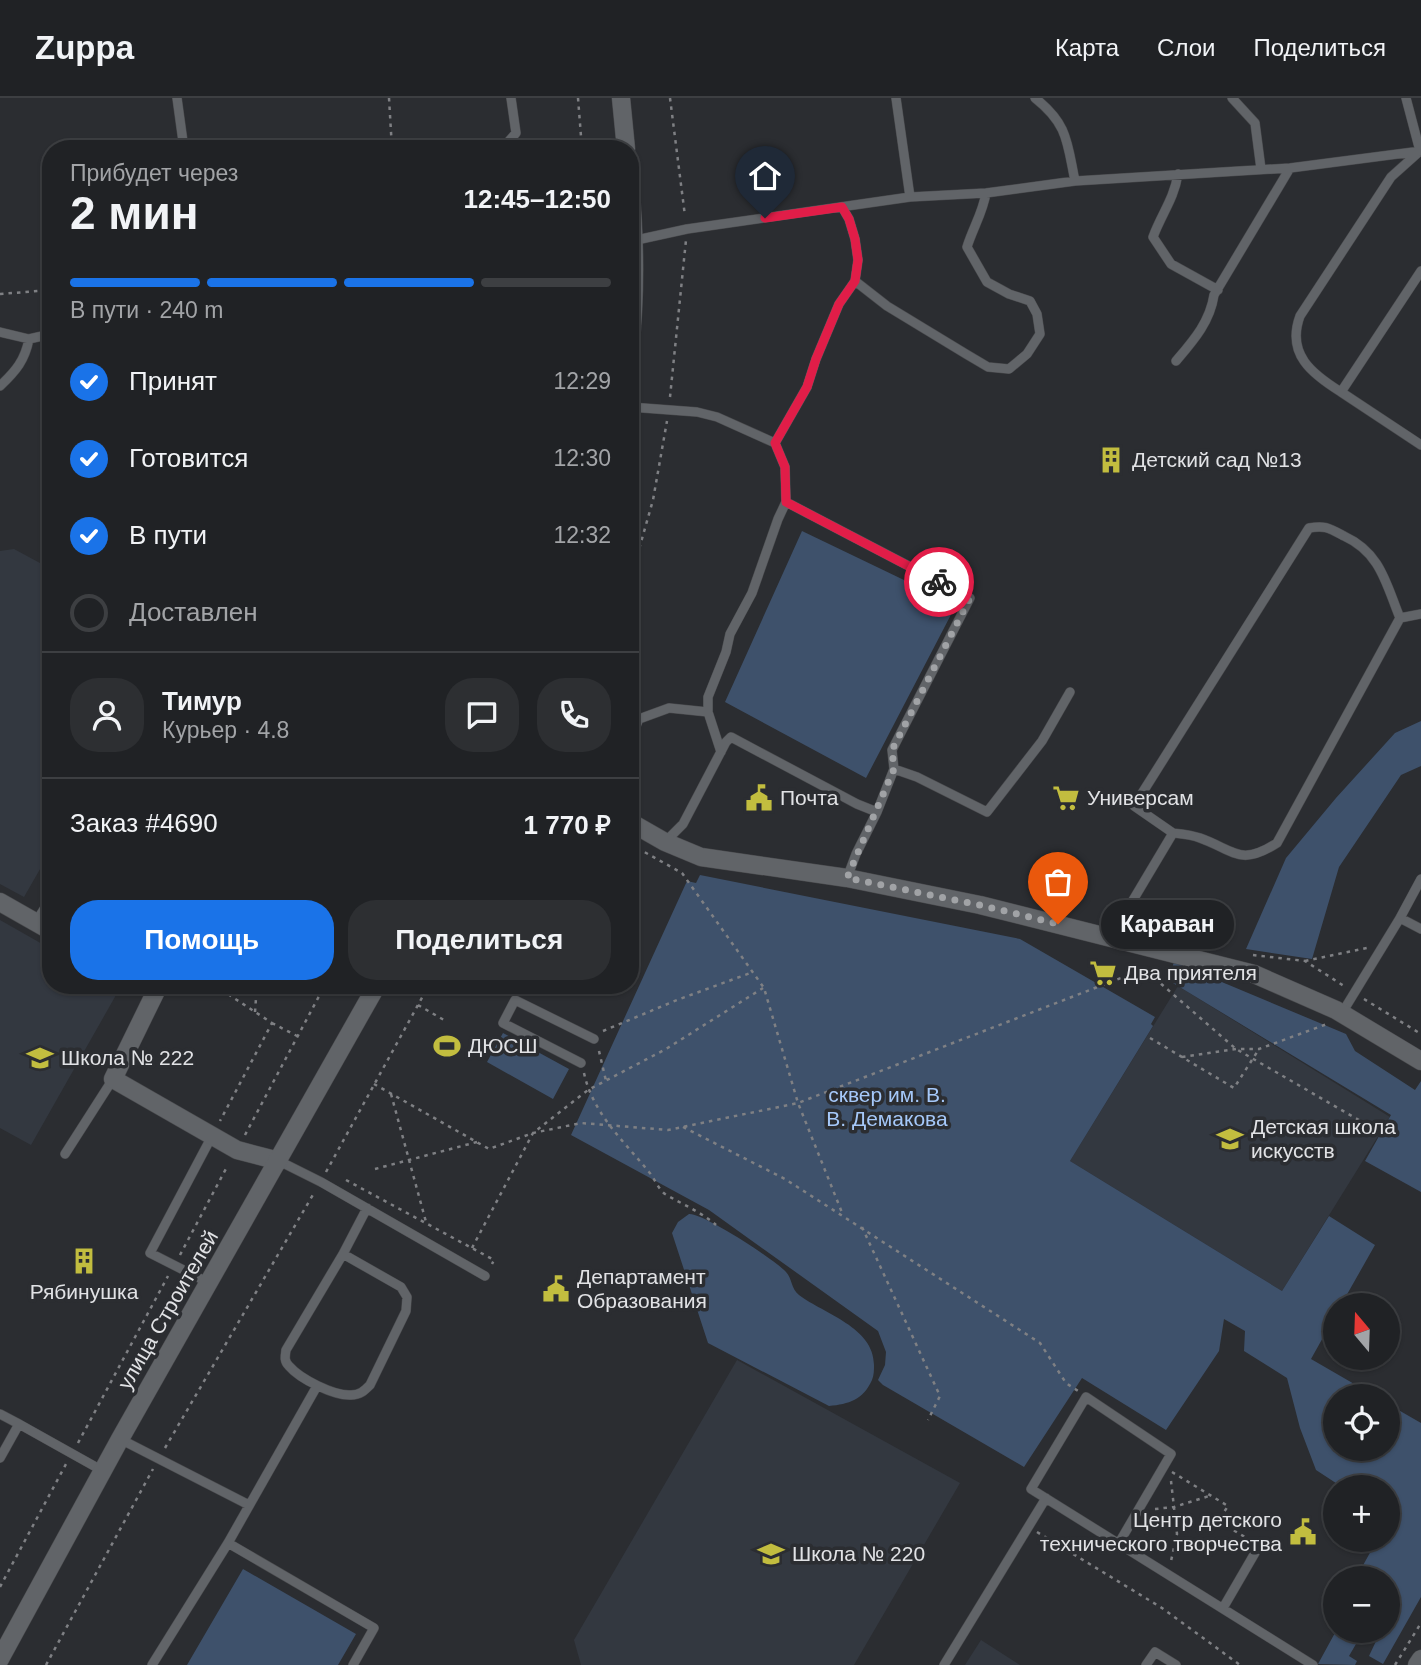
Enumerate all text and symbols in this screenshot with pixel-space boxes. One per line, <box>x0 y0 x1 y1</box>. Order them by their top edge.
text: Zuppa <box>35 29 134 66</box>
text: Карта <box>1055 34 1119 61</box>
text: Слои <box>1157 34 1215 61</box>
text: Поделиться <box>1253 34 1386 61</box>
pin <box>735 146 795 218</box>
icon: home <box>746 157 784 195</box>
text: Прибудет через <box>70 160 238 186</box>
text: 12:45–12:50 <box>464 184 611 214</box>
text: 2 мин <box>70 187 198 239</box>
text: В пути · 240 m <box>70 297 223 323</box>
icon: check <box>70 363 108 401</box>
text: Принят <box>129 366 217 396</box>
text: 12:29 <box>553 368 611 394</box>
icon: check <box>70 440 108 478</box>
text: Готовится <box>129 443 248 473</box>
text: 12:30 <box>553 445 611 471</box>
building icon: Детский сад №13 <box>1096 445 1126 475</box>
place label: Детский сад №13 <box>1132 448 1302 471</box>
icon: check <box>70 517 108 555</box>
text: В пути <box>129 520 207 550</box>
text: 12:32 <box>553 522 611 548</box>
courier <box>904 547 974 617</box>
icon: bike <box>920 563 958 601</box>
text: Доставлен <box>129 597 258 627</box>
button: person <box>70 678 144 752</box>
button: chat <box>445 678 519 752</box>
button: phone <box>537 678 611 752</box>
text: Тимур <box>162 686 242 716</box>
text: Курьер · 4.8 <box>162 717 289 743</box>
public building icon: Почта <box>744 783 774 813</box>
supermarket icon: Универсам <box>1051 783 1081 813</box>
place label: Почта <box>780 786 839 809</box>
place label: Универсам <box>1087 786 1194 809</box>
text: Заказ #4690 <box>70 808 218 838</box>
text: 1 770 ₽ <box>524 810 611 840</box>
pin <box>1028 852 1088 924</box>
icon: bag <box>1039 863 1077 901</box>
button: Помощь <box>70 900 334 980</box>
button: Поделиться <box>348 900 611 980</box>
callout: Караван <box>1100 900 1233 948</box>
text: Караван <box>1120 911 1215 937</box>
supermarket icon: Два приятеля <box>1088 958 1118 988</box>
place label: Два приятеля <box>1124 961 1257 984</box>
sports icon: ДЮСШ <box>432 1031 462 1061</box>
place label: ДЮСШ <box>468 1034 538 1057</box>
school or university icon: Школа № 222 <box>25 1043 55 1073</box>
place label: Школа № 222 <box>61 1046 194 1069</box>
park label: сквер им. В. В. Демакова <box>826 1083 948 1130</box>
place label: Детская школа искусств <box>1251 1115 1396 1162</box>
school or university icon: Детская школа искусств <box>1215 1124 1245 1154</box>
street label: улица Строителей <box>113 1226 222 1393</box>
building icon: Рябинушка <box>69 1246 99 1276</box>
place label: Департамент Образования <box>577 1265 707 1312</box>
public building icon: Департамент Образования <box>541 1274 571 1304</box>
place label: Рябинушка <box>30 1280 139 1303</box>
north arrow <box>1323 1293 1400 1370</box>
map controls <box>1323 1293 1400 1643</box>
button: locate <box>1323 1384 1400 1461</box>
button: + <box>1323 1475 1400 1552</box>
place label: Центр детского технического творчества <box>1040 1508 1282 1555</box>
public building icon: Центр детского технического творчества <box>1288 1517 1318 1547</box>
school or university icon: Школа № 220 <box>756 1539 786 1569</box>
place label: Школа № 220 <box>792 1542 925 1565</box>
button: − <box>1323 1566 1400 1643</box>

